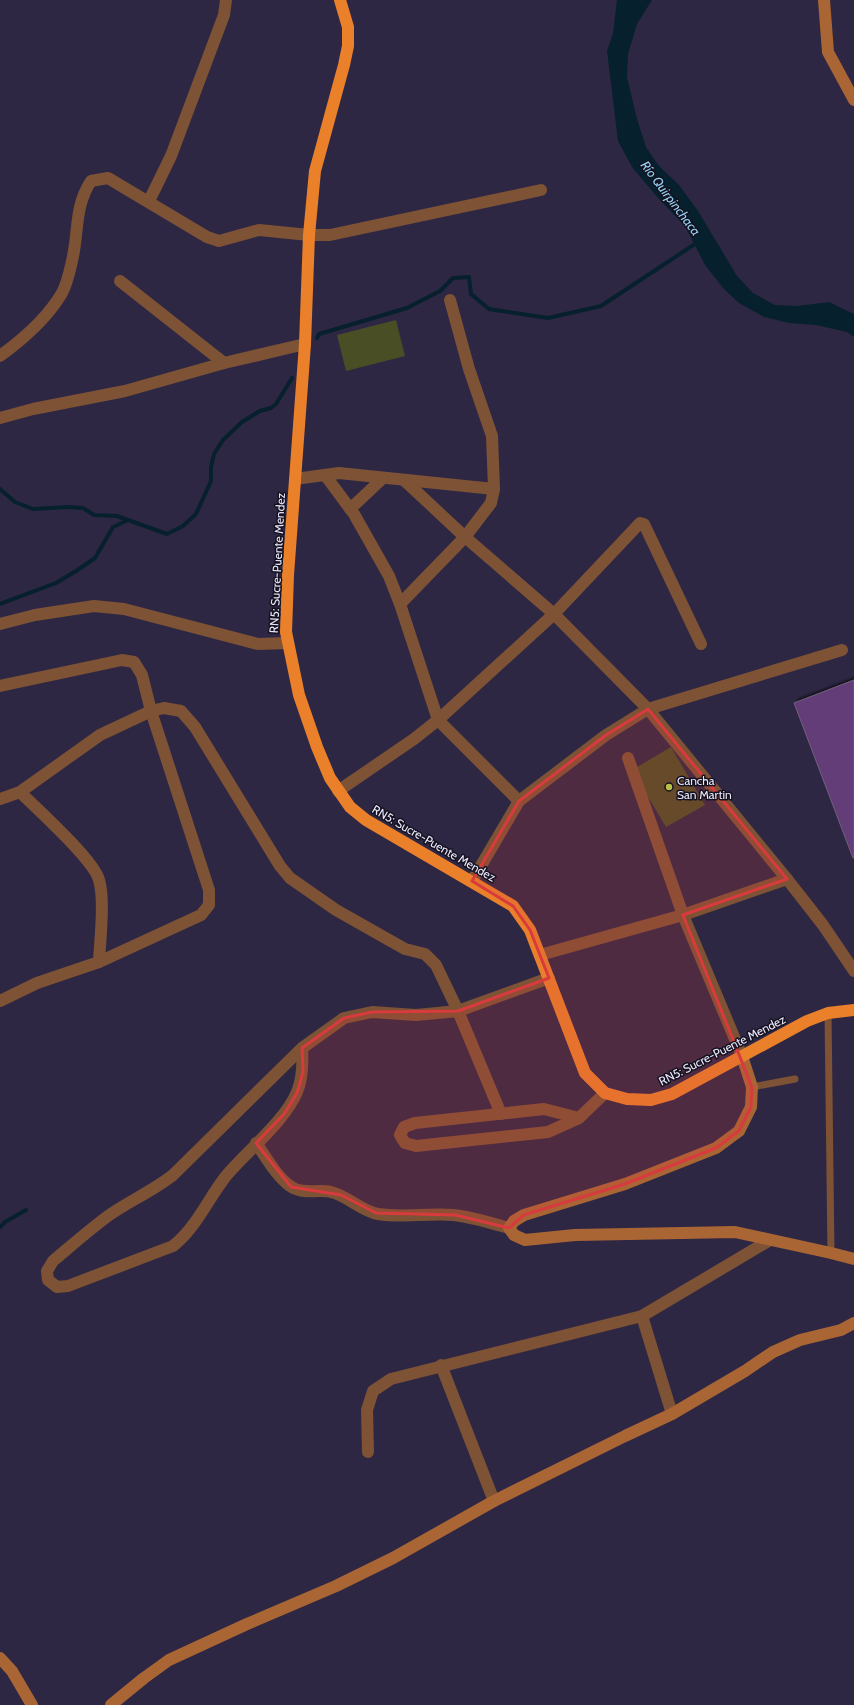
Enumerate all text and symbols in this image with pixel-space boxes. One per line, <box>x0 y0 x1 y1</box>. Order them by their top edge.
water label: Río Quirpinchaca <box>638 157 704 239</box>
street label: RN5: Sucre-Puente Mendez <box>266 492 288 634</box>
place label: Cancha San Martin <box>677 773 732 802</box>
marker: Cancha San Martin <box>664 782 674 792</box>
street label: RN5: Sucre-Puente Mendez <box>369 801 499 885</box>
street label: RN5: Sucre-Puente Mendez <box>656 1011 788 1089</box>

